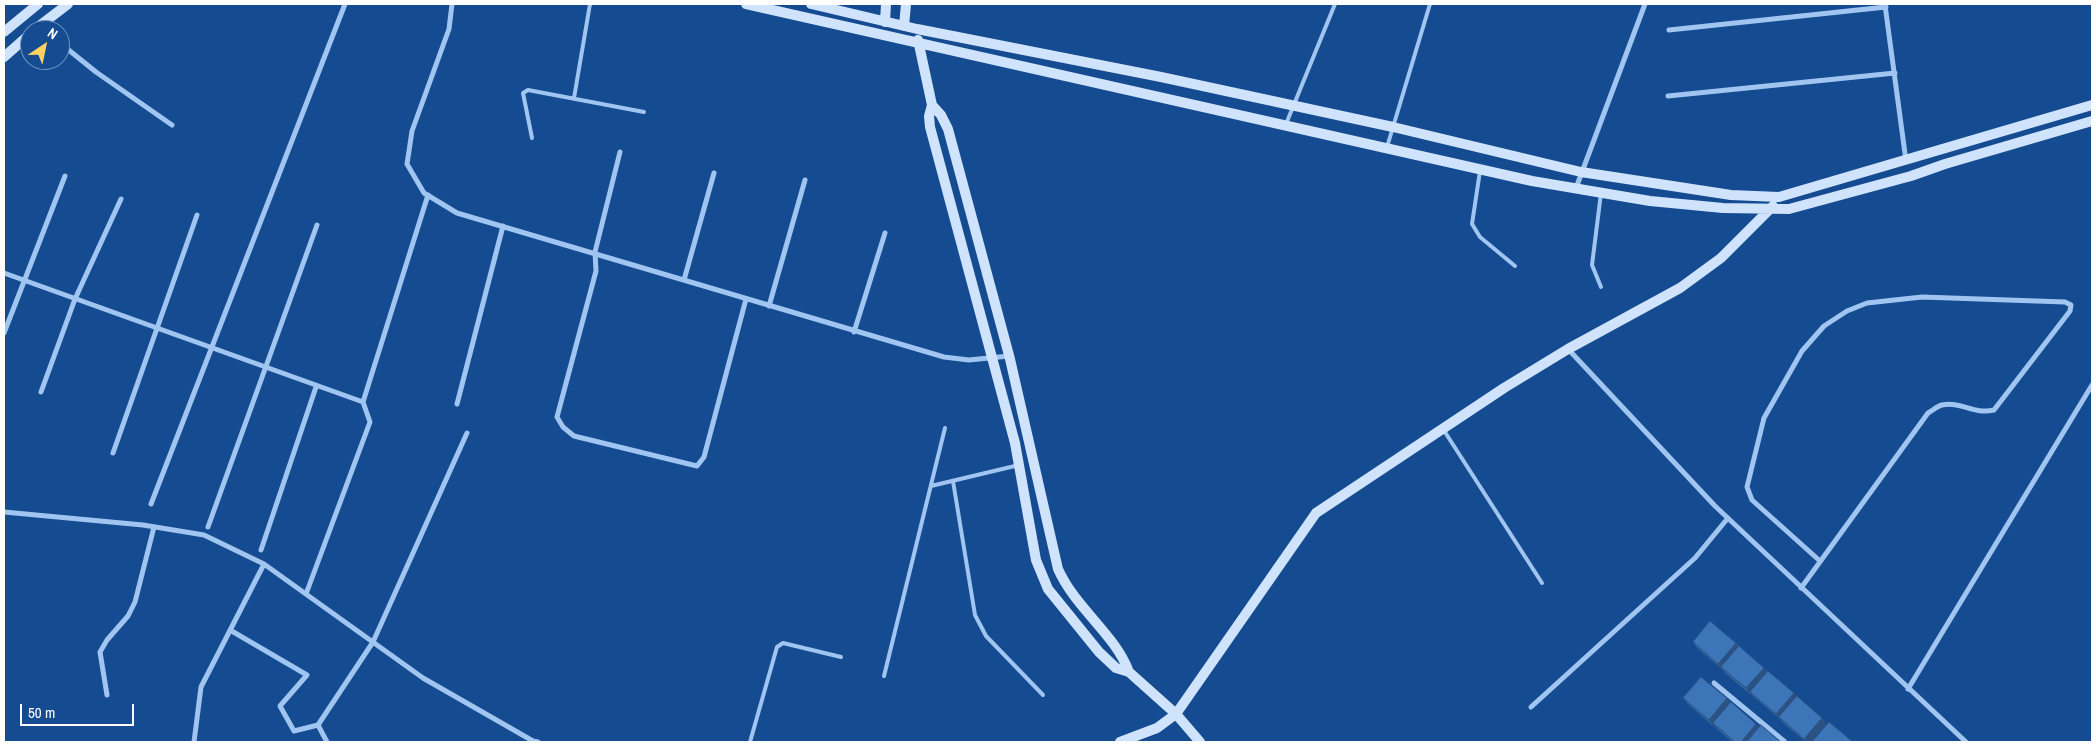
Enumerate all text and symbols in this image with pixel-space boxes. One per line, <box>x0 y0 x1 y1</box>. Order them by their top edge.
north arrow <box>20 20 70 70</box>
text: N <box>44 24 61 43</box>
scale bar <box>22 694 136 726</box>
text: 50 m <box>28 702 55 723</box>

